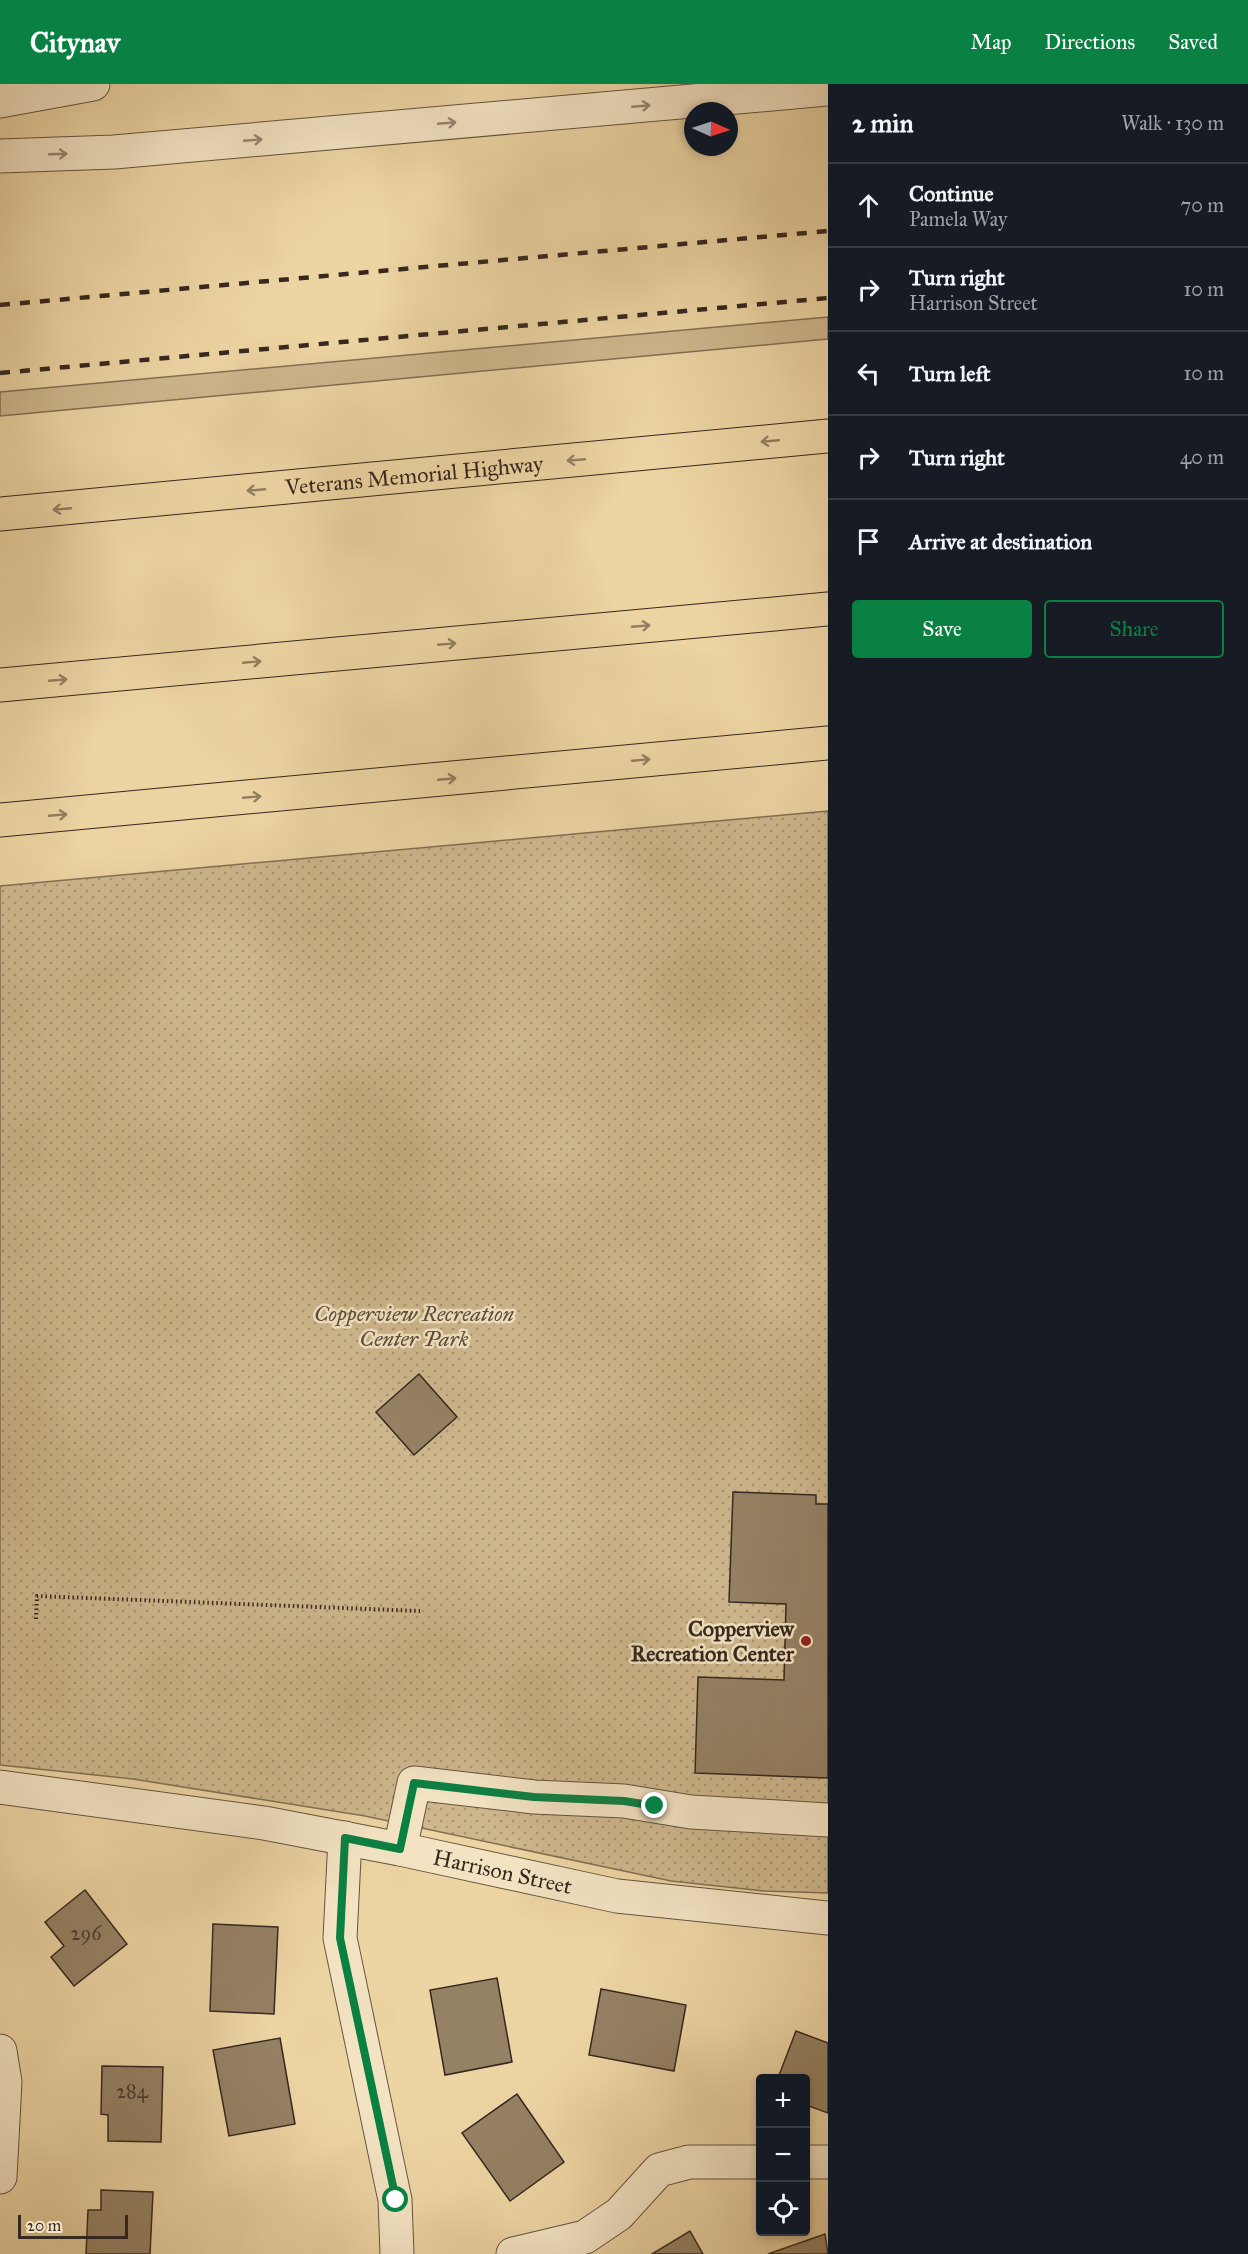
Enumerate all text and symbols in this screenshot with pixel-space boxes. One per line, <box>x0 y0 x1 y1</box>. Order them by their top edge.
text: Citynav <box>30 25 120 60</box>
text: Map <box>971 29 1012 55</box>
text: Directions <box>1045 29 1135 55</box>
text: Saved <box>1168 29 1218 55</box>
one-way arrow <box>631 100 651 111</box>
north arrow <box>684 102 738 156</box>
text: 2 min <box>852 107 913 139</box>
text: Walk · 130 m <box>1121 111 1224 135</box>
one-way arrow <box>437 117 457 128</box>
one-way arrow <box>242 134 262 145</box>
one-way arrow <box>48 148 68 160</box>
text: Continue <box>909 180 994 207</box>
icon: ahead <box>852 189 885 222</box>
text: 70 m <box>1181 193 1224 217</box>
text: Pamela Way <box>909 207 1007 231</box>
text: Turn right <box>909 264 1005 291</box>
icon: right <box>852 273 885 306</box>
text: 10 m <box>1183 277 1224 301</box>
text: Harrison Street <box>909 291 1038 315</box>
icon: left <box>852 357 885 390</box>
text: Turn left <box>909 360 991 387</box>
text: 10 m <box>1183 361 1224 385</box>
one-way arrow <box>760 436 780 447</box>
icon: right <box>852 441 885 474</box>
text: Turn right <box>909 444 1005 471</box>
text: 40 m <box>1180 445 1224 469</box>
street label: Veterans Memorial Highway <box>283 449 545 501</box>
one-way arrow <box>566 455 586 466</box>
one-way arrow <box>247 485 267 496</box>
one-way arrow <box>52 504 72 515</box>
icon: arrive <box>852 525 885 558</box>
text: Arrive at destination <box>909 528 1092 555</box>
button: Save <box>852 600 1032 658</box>
button: Share <box>1044 600 1224 658</box>
one-way arrow <box>630 621 650 632</box>
one-way arrow <box>436 638 456 649</box>
one-way arrow <box>242 656 262 667</box>
one-way arrow <box>48 674 68 685</box>
one-way arrow <box>630 754 650 765</box>
one-way arrow <box>436 773 456 784</box>
one-way arrow <box>242 791 262 802</box>
one-way arrow <box>48 809 68 820</box>
park label: Copperview Recreation Center Park <box>314 1300 515 1352</box>
place label: Copperview Recreation Center <box>631 1615 796 1667</box>
marker: Copperview Recreation Center <box>799 1634 813 1648</box>
route end <box>641 1792 667 1818</box>
street label: Harrison Street <box>431 1843 575 1899</box>
house number: 296 <box>71 1921 102 1945</box>
map controls <box>756 2074 810 2236</box>
button: + <box>756 2074 810 2128</box>
house number: 284 <box>116 2079 149 2103</box>
button: − <box>756 2128 810 2182</box>
button: locate <box>756 2182 810 2236</box>
route start <box>382 2186 408 2212</box>
scale bar <box>18 2212 128 2240</box>
text: 20 m <box>27 2216 61 2235</box>

